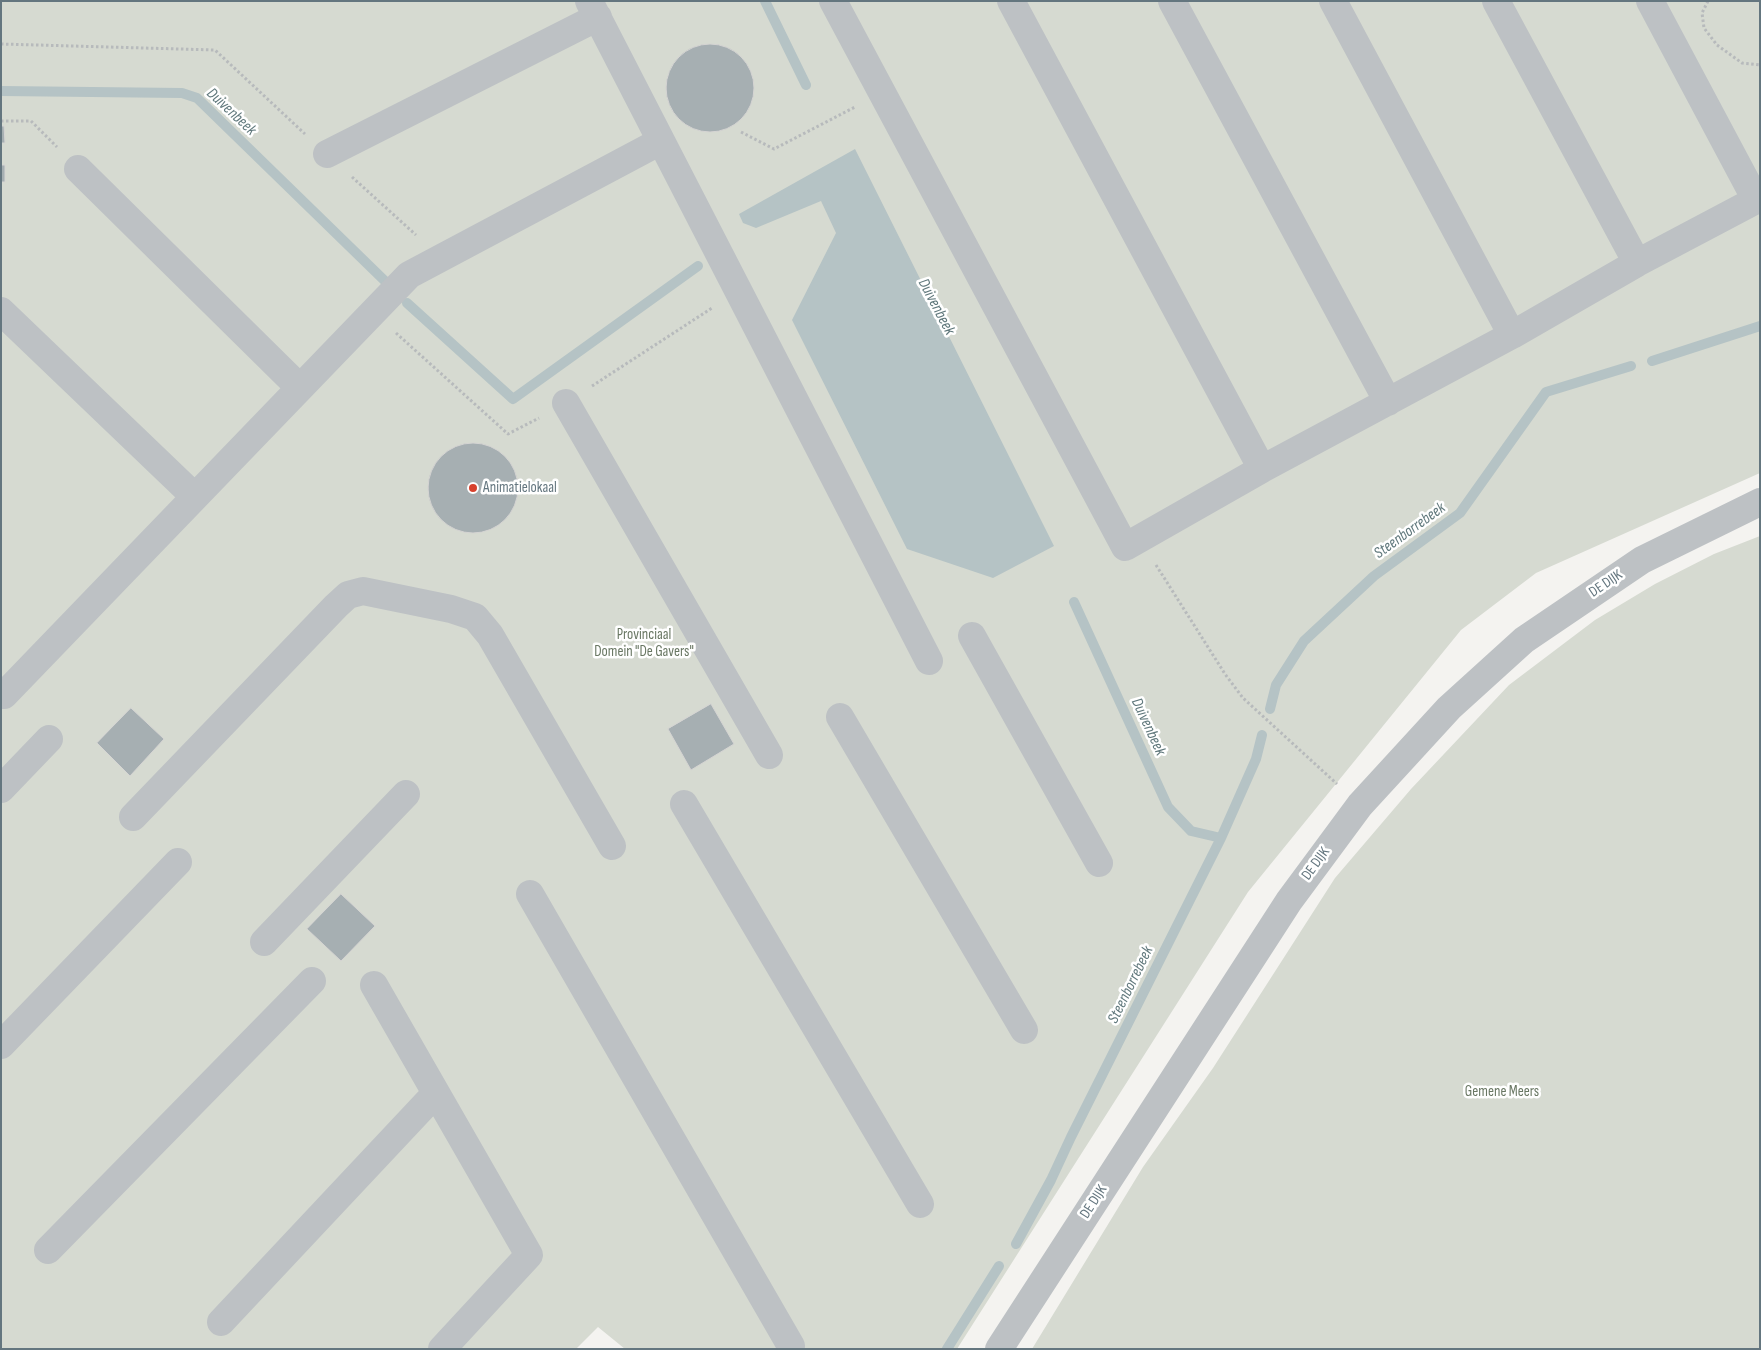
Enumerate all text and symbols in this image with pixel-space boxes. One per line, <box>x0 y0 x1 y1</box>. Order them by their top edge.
water label: Duivenbeek <box>202 84 260 140</box>
water label: Duivenbeek <box>913 276 959 338</box>
place label: Animatielokaal <box>483 479 557 497</box>
marker: Animatielokaal <box>467 482 479 494</box>
water label: Steenborrebeek <box>1371 499 1449 563</box>
street label: DE DIJK <box>1586 566 1626 602</box>
park label: Provinciaal Domein "De Gavers" <box>594 626 694 661</box>
water label: Duivenbeek <box>1126 695 1170 759</box>
street label: DE DIJK <box>1298 844 1334 884</box>
water label: Steenborrebeek <box>1104 943 1158 1027</box>
park label: Gemene Meers <box>1465 1083 1539 1101</box>
street label: DE DIJK <box>1077 1182 1111 1222</box>

